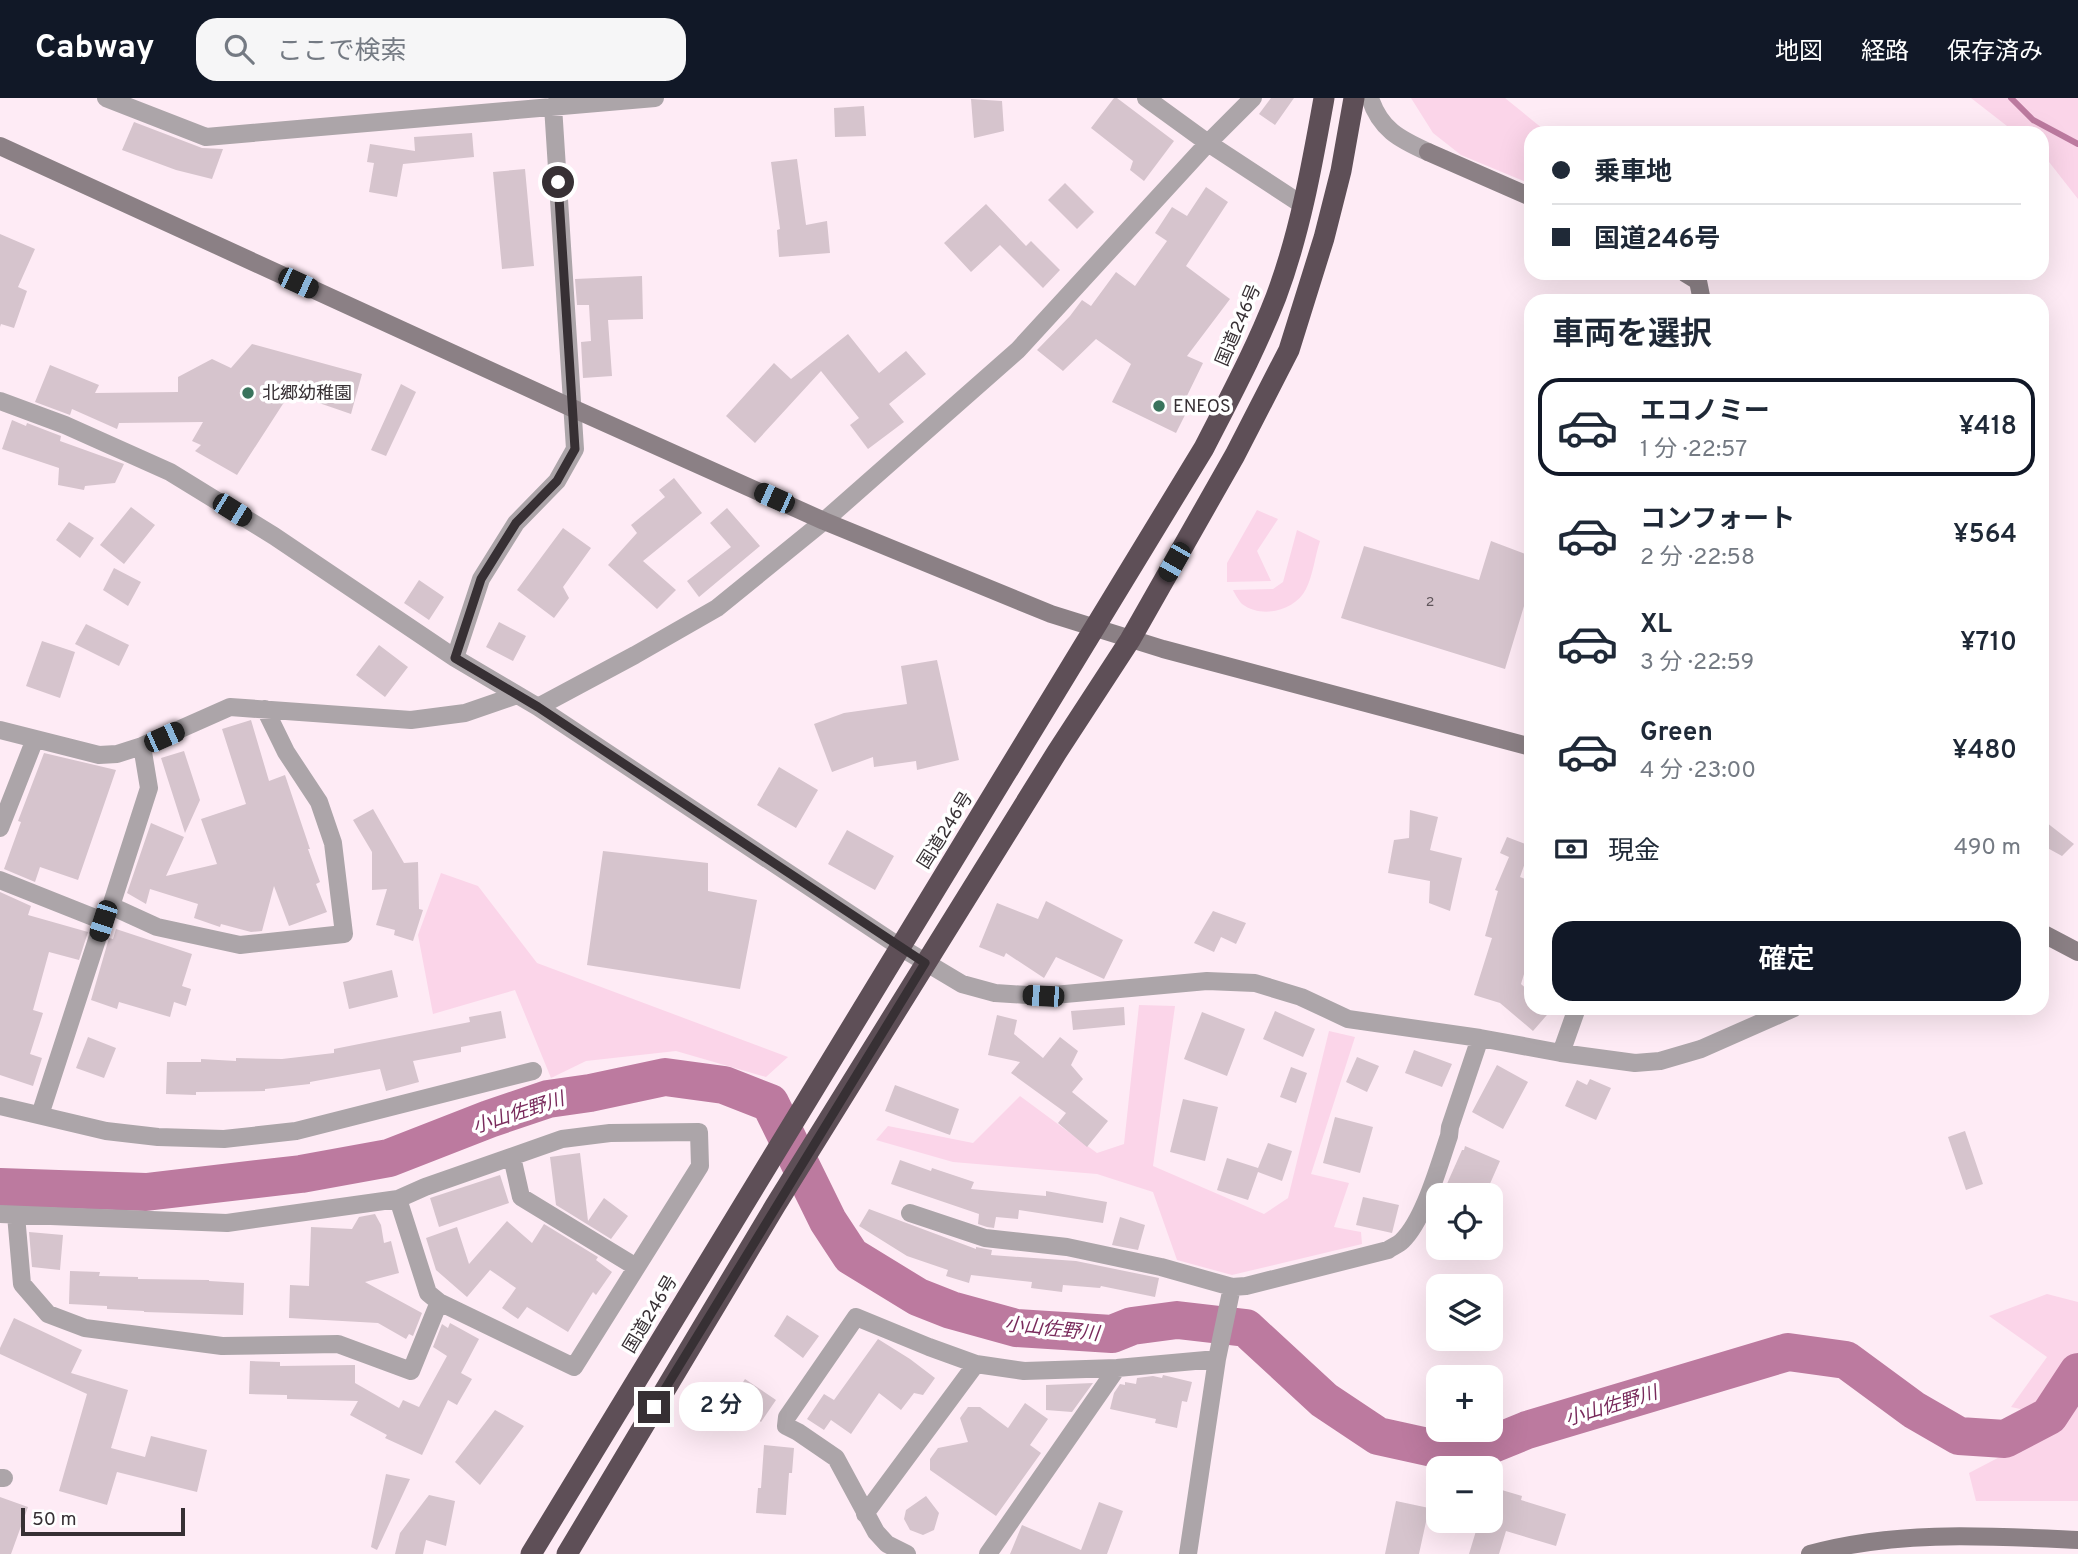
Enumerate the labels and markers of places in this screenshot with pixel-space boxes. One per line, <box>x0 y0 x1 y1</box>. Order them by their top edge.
place label: 北郷幼稚園 <box>262 383 352 406</box>
marker: 北郷幼稚園 <box>240 385 256 401</box>
place label: ENEOS <box>1173 396 1231 419</box>
marker: ENEOS <box>1151 398 1167 414</box>

